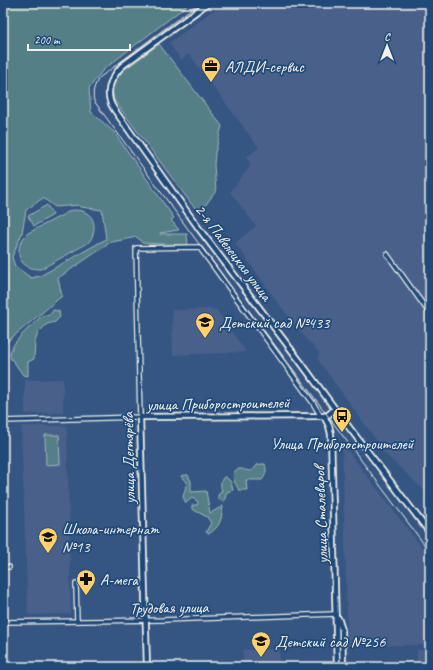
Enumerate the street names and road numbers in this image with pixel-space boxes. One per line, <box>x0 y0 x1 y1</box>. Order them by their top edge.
street label: 2-я Павелецкая улица <box>190 200 277 306</box>
street label: улица Приборостроителей <box>145 393 291 415</box>
street label: улица Дегтярёва <box>118 411 140 505</box>
street label: улица Сталеваров <box>309 462 333 565</box>
street label: Трудовая улица <box>129 597 210 619</box>

